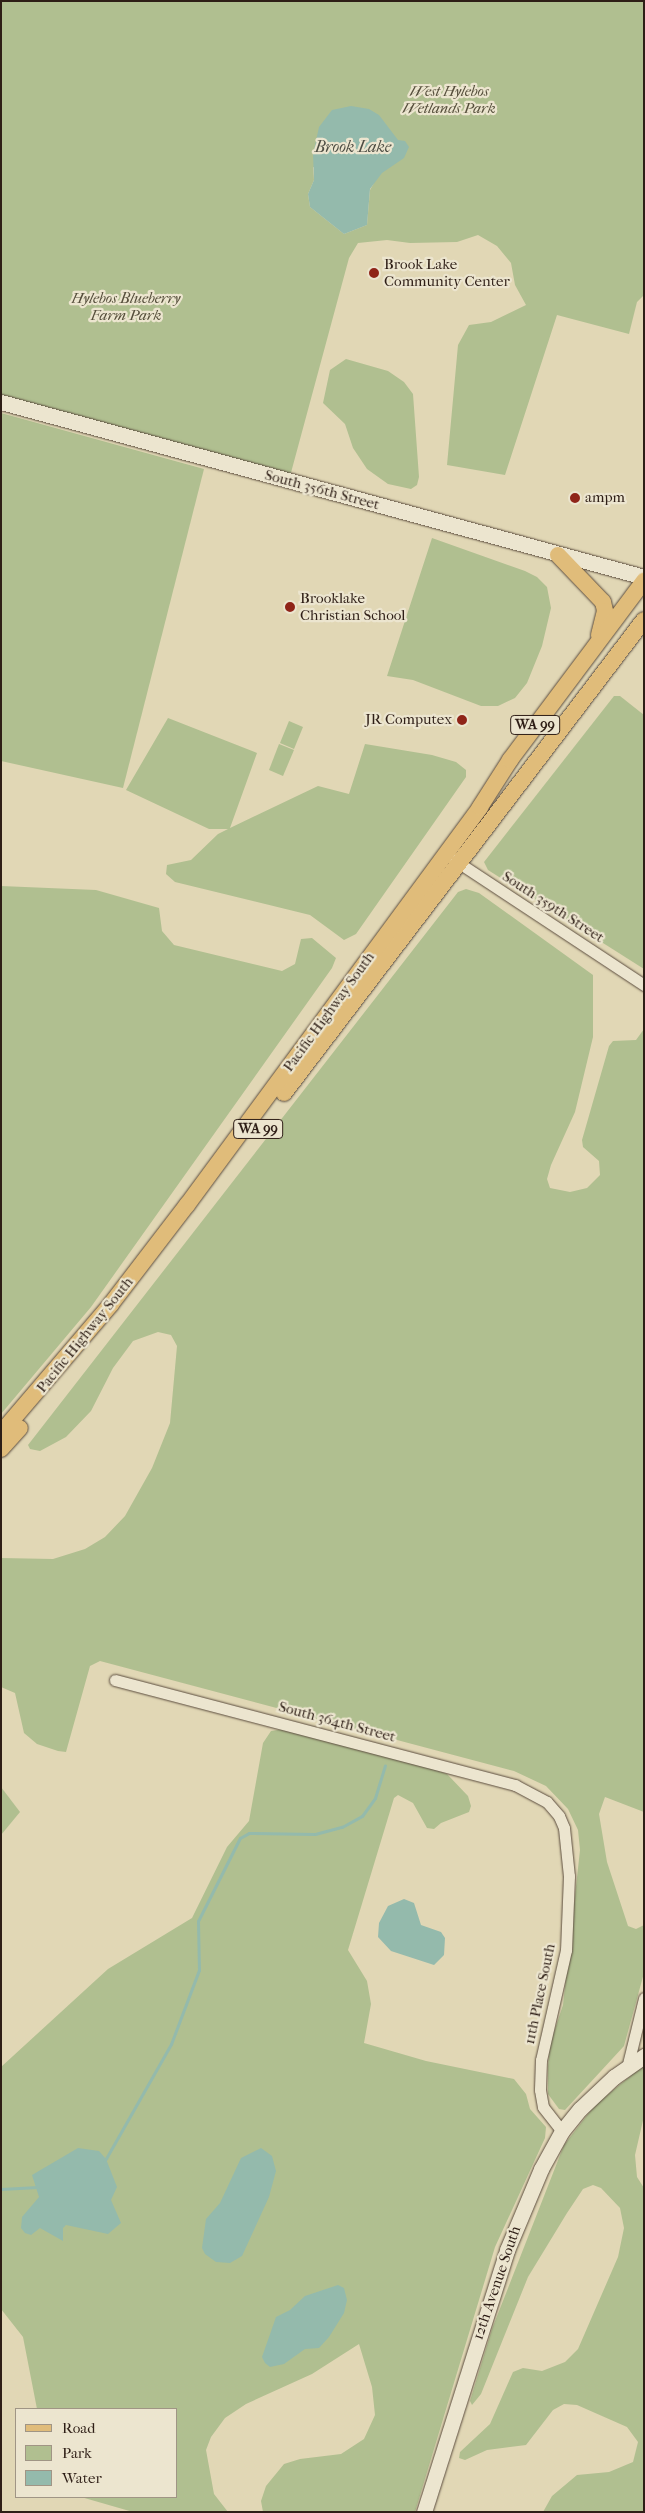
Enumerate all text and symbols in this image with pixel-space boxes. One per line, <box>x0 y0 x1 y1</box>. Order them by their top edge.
park label: West Hylebos Wetlands Park <box>402 82 496 117</box>
water label: Brook Lake <box>315 137 391 157</box>
place label: Brook Lake Community Center <box>384 255 510 290</box>
marker: Brook Lake Community Center <box>368 267 380 279</box>
park label: Hylebos Blueberry Farm Park <box>72 289 180 324</box>
street label: South 356th Street <box>263 466 381 514</box>
place label: ampm <box>585 489 625 507</box>
marker: ampm <box>569 492 581 504</box>
place label: Brooklake Christian School <box>300 589 405 624</box>
marker: Brooklake Christian School <box>284 601 296 613</box>
place label: JR Computex <box>365 711 452 729</box>
marker: JR Computex <box>456 714 468 726</box>
road number: WA 99 <box>510 714 560 736</box>
street label: South 359th Street <box>499 867 607 947</box>
street label: Pacific Highway South <box>279 949 379 1075</box>
road number: WA 99 <box>233 1118 283 1140</box>
street label: Pacific Highway South <box>33 1273 137 1397</box>
street label: South 364th Street <box>277 1698 397 1746</box>
street label: 11th Place South <box>521 1942 559 2046</box>
street label: 12th Avenue South <box>469 2224 525 2342</box>
legend <box>15 2408 178 2498</box>
text: Road <box>62 2419 95 2437</box>
text: Park <box>62 2444 92 2462</box>
text: Water <box>62 2469 102 2487</box>

